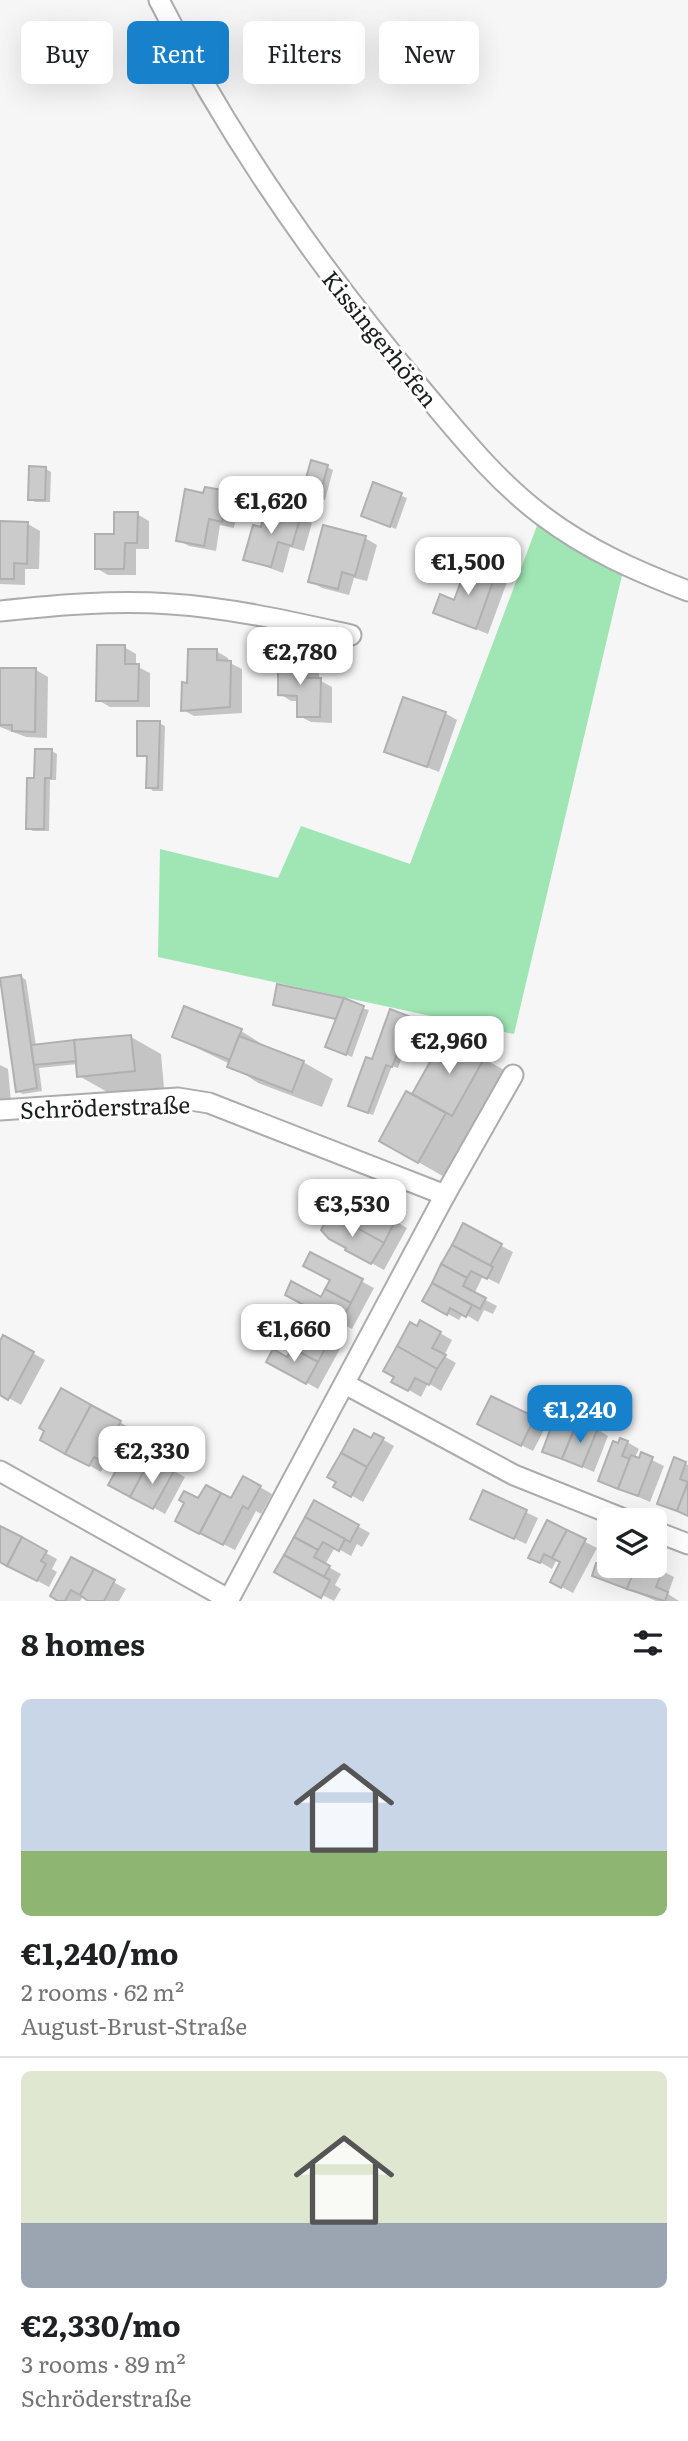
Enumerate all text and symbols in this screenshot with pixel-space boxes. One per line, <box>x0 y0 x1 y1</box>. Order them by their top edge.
chip: Buy <box>21 21 113 84</box>
chip: Rent <box>127 21 229 84</box>
chip: Filters <box>243 21 365 84</box>
chip: New <box>379 21 479 84</box>
street label: Kissingerhöfen <box>315 262 447 414</box>
pin: €1,620 <box>214 476 328 536</box>
text: €1,620 <box>235 482 307 516</box>
pin: €1,500 <box>411 538 525 597</box>
text: €1,500 <box>431 543 505 577</box>
pin: €2,780 <box>243 628 357 687</box>
text: €2,780 <box>263 633 337 667</box>
pin: €2,960 <box>392 1016 506 1076</box>
text: €2,960 <box>411 1022 487 1056</box>
street label: Schröderstraße <box>19 1086 191 1126</box>
pin: €3,530 <box>295 1180 409 1239</box>
text: €3,530 <box>314 1185 390 1219</box>
pin: €1,660 <box>237 1304 351 1364</box>
text: €1,660 <box>257 1310 331 1344</box>
pin: €1,240 <box>523 1386 637 1445</box>
text: €1,240 <box>543 1391 617 1425</box>
pin: €2,330 <box>95 1426 209 1486</box>
text: €2,330 <box>114 1432 190 1466</box>
map controls <box>597 1508 667 1578</box>
button: layers <box>597 1508 667 1578</box>
text: 8 homes <box>21 1621 145 1665</box>
icon: filters <box>629 1624 667 1662</box>
icon: home <box>281 1745 407 1871</box>
text: €1,240/mo <box>21 1930 178 1974</box>
text: 2 rooms · 62 m² <box>21 1974 184 2008</box>
text: August-Brust-Straße <box>21 2008 247 2042</box>
icon: home <box>281 2117 407 2243</box>
text: €2,330/mo <box>21 2302 181 2346</box>
text: 3 rooms · 89 m² <box>21 2346 186 2380</box>
text: Schröderstraße <box>21 2380 191 2414</box>

